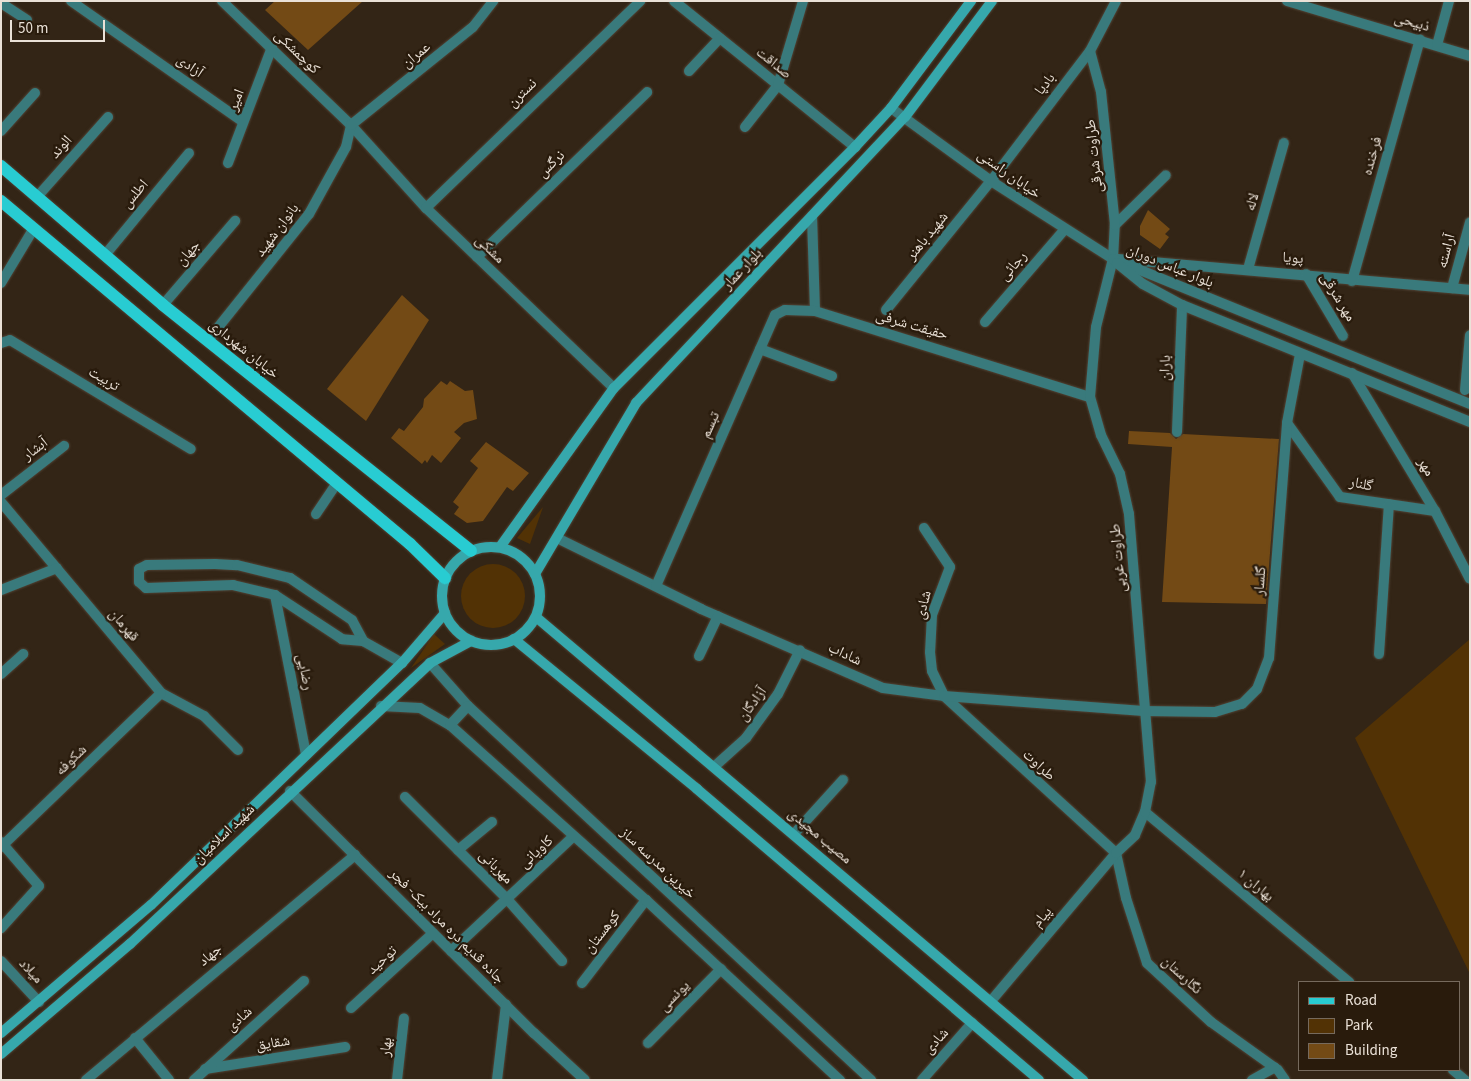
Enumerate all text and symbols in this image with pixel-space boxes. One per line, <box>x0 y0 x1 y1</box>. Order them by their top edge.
street label: ذبیحی <box>1392 8 1432 36</box>
scale bar <box>12 10 108 42</box>
text: 50 m <box>18 18 48 39</box>
street label: کوچمشکی <box>271 26 323 78</box>
street label: عمران <box>398 38 434 72</box>
street label: صداقت <box>752 43 796 83</box>
street label: آزادی <box>173 50 207 82</box>
street label: بادپا <box>1031 69 1059 99</box>
street label: نسترن <box>503 75 541 111</box>
street label: امیر <box>224 87 248 113</box>
street label: طراوت شرقی <box>1081 118 1107 194</box>
street label: الوند <box>46 132 76 162</box>
street label: فرخنده <box>1358 135 1386 177</box>
street label: خیابان راستی <box>974 146 1044 202</box>
street label: نرگس <box>533 147 569 181</box>
street label: اطلس <box>118 176 152 212</box>
street label: لاله <box>1241 191 1263 213</box>
street label: بانوان شهید <box>251 200 303 260</box>
street label: شهید باهنر <box>902 208 952 264</box>
street label: مشکی <box>472 231 508 267</box>
street label: آراسته <box>1433 232 1459 270</box>
street label: جهان <box>172 237 204 269</box>
street label: بلوار عباس دوران <box>1124 240 1216 292</box>
street label: بلوار عمار <box>718 244 766 294</box>
street label: رجائی <box>995 247 1031 285</box>
street label: پویا <box>1282 248 1304 268</box>
street label: مهر شرقی <box>1316 269 1360 325</box>
street label: حقیقت شرفی <box>874 306 950 344</box>
street label: خیابان شهرداری <box>205 315 283 383</box>
street label: باران <box>1156 355 1174 381</box>
street label: تربیت <box>85 363 123 395</box>
street label: تبسم <box>696 409 724 441</box>
street label: آبشار <box>19 434 51 464</box>
street label: مهر <box>1413 454 1439 480</box>
street label: گلنار <box>1348 473 1374 495</box>
street label: طراوت غربی <box>1106 523 1130 593</box>
street label: گلسار <box>1250 566 1270 596</box>
street label: شادی <box>911 589 935 621</box>
street label: قهرمان <box>105 605 143 645</box>
street label: شاداب <box>825 638 865 670</box>
street label: رضایی <box>293 652 317 692</box>
street label: آزادگان <box>734 683 770 725</box>
street label: شکوفه <box>51 741 91 779</box>
street label: طراوت <box>1019 745 1059 785</box>
street label: شهید اسلامیان <box>190 800 258 868</box>
street label: مصیب مجیدی <box>784 804 856 868</box>
street label: خیرین مدرسه ساز <box>616 823 700 903</box>
street label: کاویانی <box>515 832 557 872</box>
street label: مهربانی <box>475 846 517 888</box>
street label: جاده قدیم دره مراد بیک- فجر <box>385 864 509 988</box>
street label: بهاران ۱ <box>1234 865 1278 905</box>
street label: پیام <box>1028 903 1056 931</box>
street label: کوهستان <box>580 907 624 957</box>
street label: جهاد <box>195 940 225 970</box>
street label: توحید <box>363 942 401 978</box>
street label: نگارستان <box>1158 952 1206 998</box>
street label: میلاد <box>15 955 47 987</box>
street label: یونسی <box>655 977 693 1015</box>
legend <box>1298 981 1461 1071</box>
text: Road <box>1345 990 1377 1011</box>
street label: شادی <box>222 1003 256 1035</box>
text: Park <box>1345 1015 1373 1036</box>
street label: شادی <box>920 1024 952 1058</box>
street label: شقایق <box>255 1031 291 1055</box>
street label: بهار <box>376 1036 396 1058</box>
text: Building <box>1345 1040 1397 1061</box>

